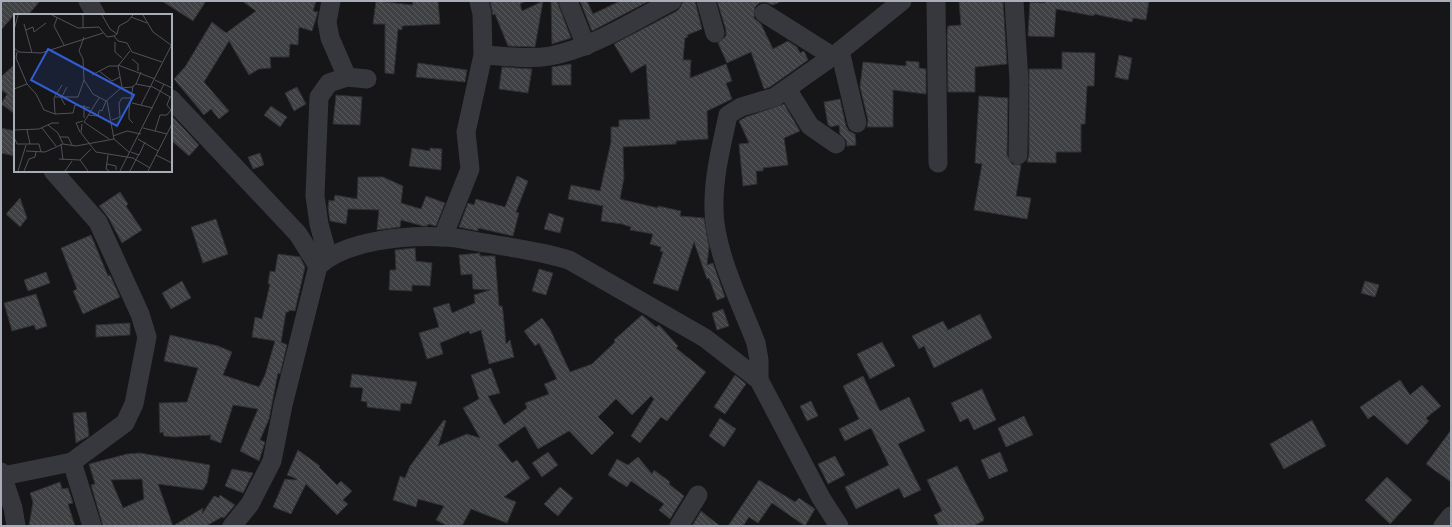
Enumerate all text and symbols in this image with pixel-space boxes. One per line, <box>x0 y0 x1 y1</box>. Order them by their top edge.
inset map <box>14 14 172 172</box>

